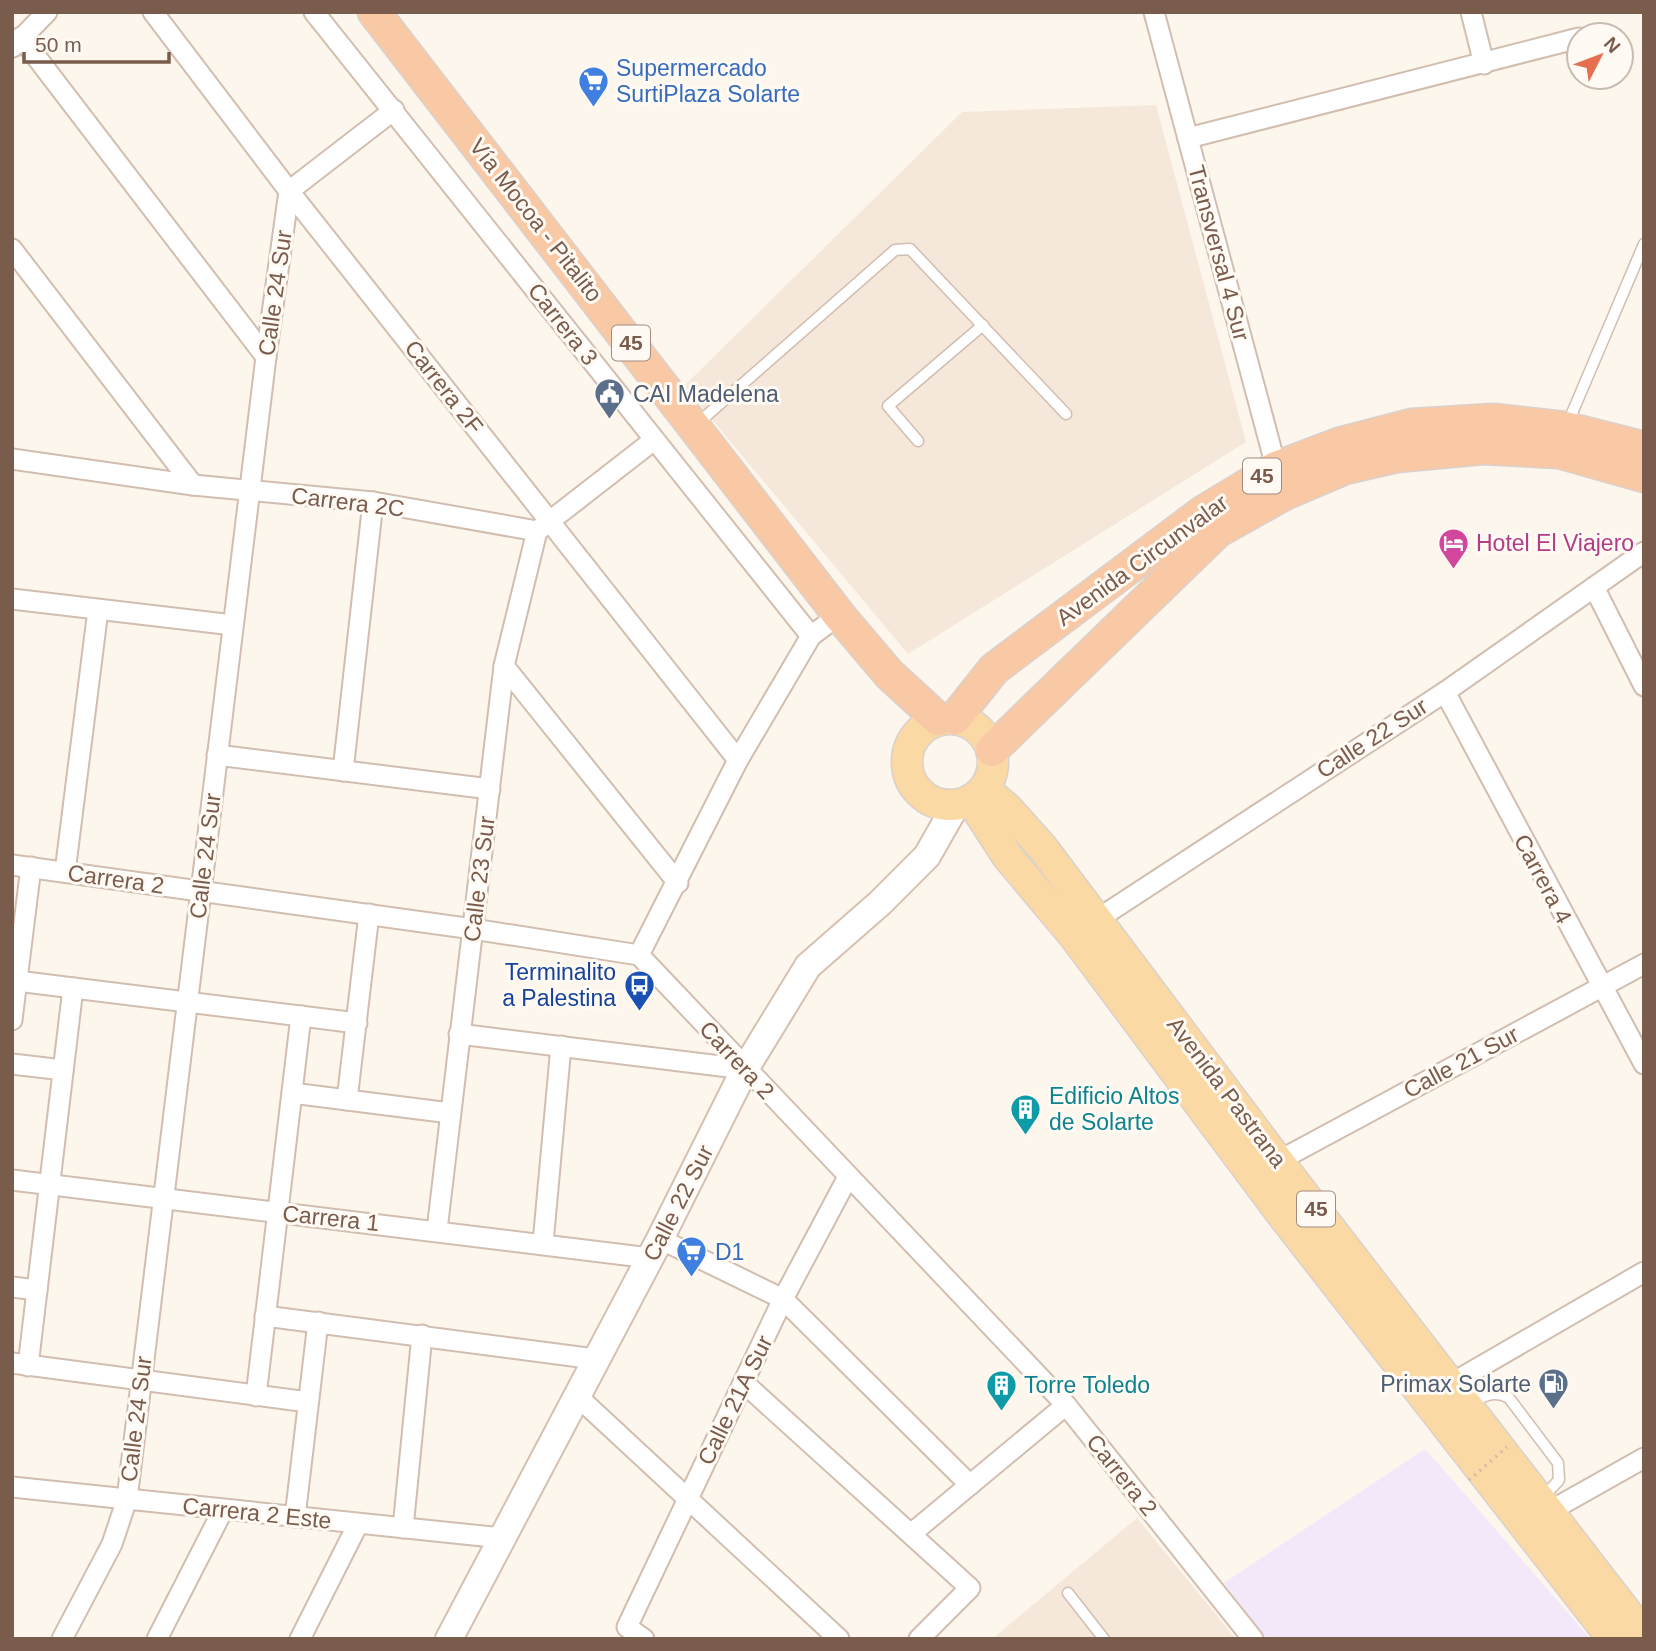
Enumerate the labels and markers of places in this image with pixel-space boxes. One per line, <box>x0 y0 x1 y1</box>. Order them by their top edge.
place label: Supermercado SurtiPlaza Solarte <box>616 55 800 107</box>
supermarket icon: Supermercado SurtiPlaza Solarte <box>576 64 610 108</box>
public building icon: CAI Madelena <box>593 377 627 421</box>
place label: CAI Madelena <box>633 381 779 407</box>
hotel icon: Hotel El Viajero <box>1436 526 1470 570</box>
place label: Hotel El Viajero <box>1476 530 1634 556</box>
place label: Terminalito a Palestina <box>502 959 616 1011</box>
bus stop icon: Terminalito a Palestina <box>622 968 656 1012</box>
place label: Edificio Altos de Solarte <box>1049 1083 1179 1135</box>
building icon: Edificio Altos de Solarte <box>1009 1092 1043 1136</box>
supermarket icon: D1 <box>675 1235 709 1279</box>
place label: D1 <box>715 1239 744 1265</box>
fuel station icon: Primax Solarte <box>1537 1367 1571 1411</box>
building icon: Torre Toledo <box>984 1368 1018 1412</box>
place label: Primax Solarte <box>1380 1371 1531 1397</box>
place label: Torre Toledo <box>1024 1372 1150 1398</box>

